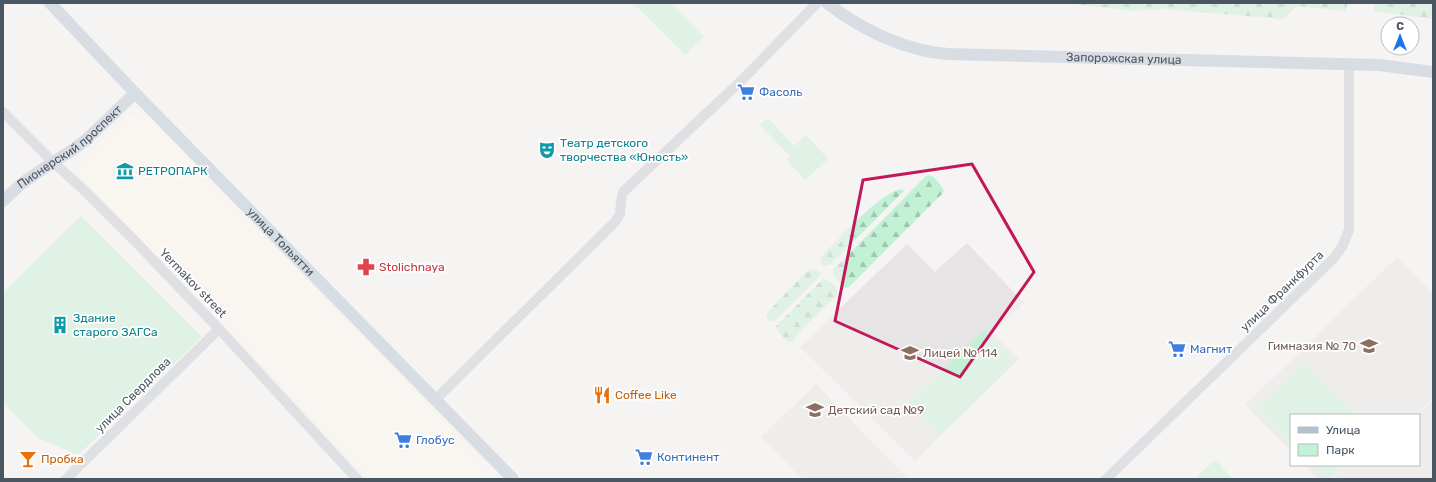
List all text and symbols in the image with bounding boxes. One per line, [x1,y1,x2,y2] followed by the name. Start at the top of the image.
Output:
[1380,16,1420,56] north arrow
[1396,20,1404,33] text: С
[1066,50,1182,67] street label: Запорожская улица
[736,82,756,102] supermarket icon: Фасоль
[759,85,802,99] place label: Фасоль
[14,102,125,192] street label: Пионерский проспект
[560,136,688,164] place label: Театр детского творчества «Юность»
[537,140,557,160] theatre icon: Театр детского творчества «Юность»
[115,161,135,181] museum icon: РЕТРОПАРК
[138,164,208,178] place label: РЕТРОПАРК
[244,205,317,279] street label: улица Тольятти
[157,246,230,321] street label: Yermakov street
[1238,248,1326,334] street label: улица Франкфурта
[356,257,376,277] pharmacy icon: Stolichnaya
[379,260,445,274] place label: Stolichnaya
[73,311,158,339] place label: Здание старого ЗАГСа
[50,315,70,335] building icon: Здание старого ЗАГСа
[1359,336,1379,356] school or university icon: Гимназия № 70
[1167,339,1187,359] supermarket icon: Магнит
[1268,339,1356,353] place label: Гимназия № 70
[1190,342,1232,356] place label: Магнит
[900,343,920,363] school or university icon: Лицей № 114
[923,346,998,360] place label: Лицей № 114
[93,355,173,435] street label: улица Свердлова
[592,385,612,405] restaurant icon: Coffee Like
[615,388,677,402] place label: Coffee Like
[805,400,825,420] school or university icon: Детский сад №9
[828,403,924,417] place label: Детский сад №9
[1290,414,1420,466] legend
[1326,423,1360,437] text: Улица
[393,430,413,450] supermarket icon: Глобус
[416,433,455,447] place label: Глобус
[1326,443,1355,457] text: Парк
[634,447,654,467] supermarket icon: Континент
[18,449,38,469] bar icon: Пробка
[657,450,719,464] place label: Континент
[41,452,84,466] place label: Пробка

